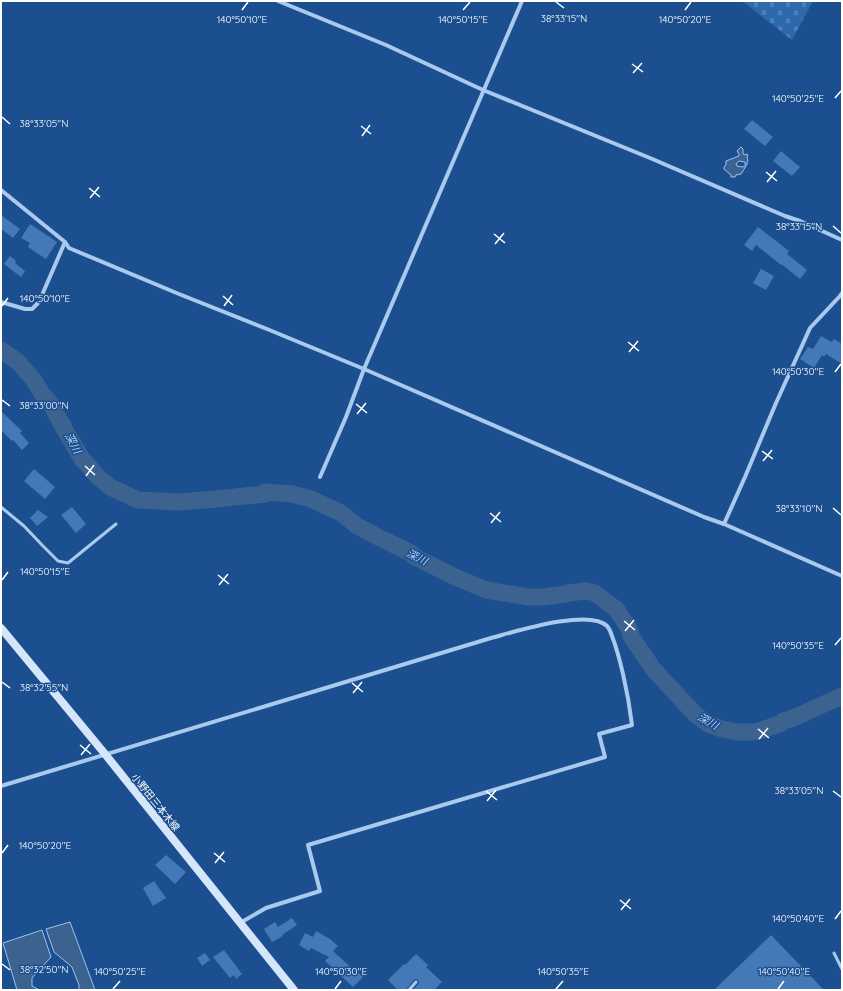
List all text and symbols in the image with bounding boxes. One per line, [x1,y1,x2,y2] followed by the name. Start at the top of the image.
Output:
[541,12,587,25] text: 38°33'15"N
[217,13,268,26] text: 140°50'10"E
[438,13,488,26] text: 140°50'15"E
[659,13,712,26] text: 140°50'20"E
[772,92,824,105] text: 140°50'25"E
[20,117,68,130] text: 38°33'05"N
[776,220,822,233] text: 38°33'15"N
[20,292,71,305] text: 140°50'10"E
[772,365,824,378] text: 140°50'30"E
[19,399,69,412] text: 38°33'00"N
[62,430,85,457] water label: 深川
[775,502,823,515] text: 38°33'10"N
[404,546,431,569] water label: 深川
[20,565,70,578] text: 140°50'15"E
[772,639,824,652] text: 140°50'35"E
[20,681,68,694] text: 38°32'55"N
[695,710,722,733] water label: 深川
[129,771,183,834] street label: 小野田三本木線
[775,784,823,797] text: 38°33'05"N
[19,839,72,852] text: 140°50'20"E
[772,912,824,925] text: 140°50'40"E
[19,963,69,976] text: 38°32'50"N
[94,965,146,978] text: 140°50'25"E
[315,965,367,978] text: 140°50'30"E
[537,965,589,978] text: 140°50'35"E
[758,965,810,978] text: 140°50'40"E

